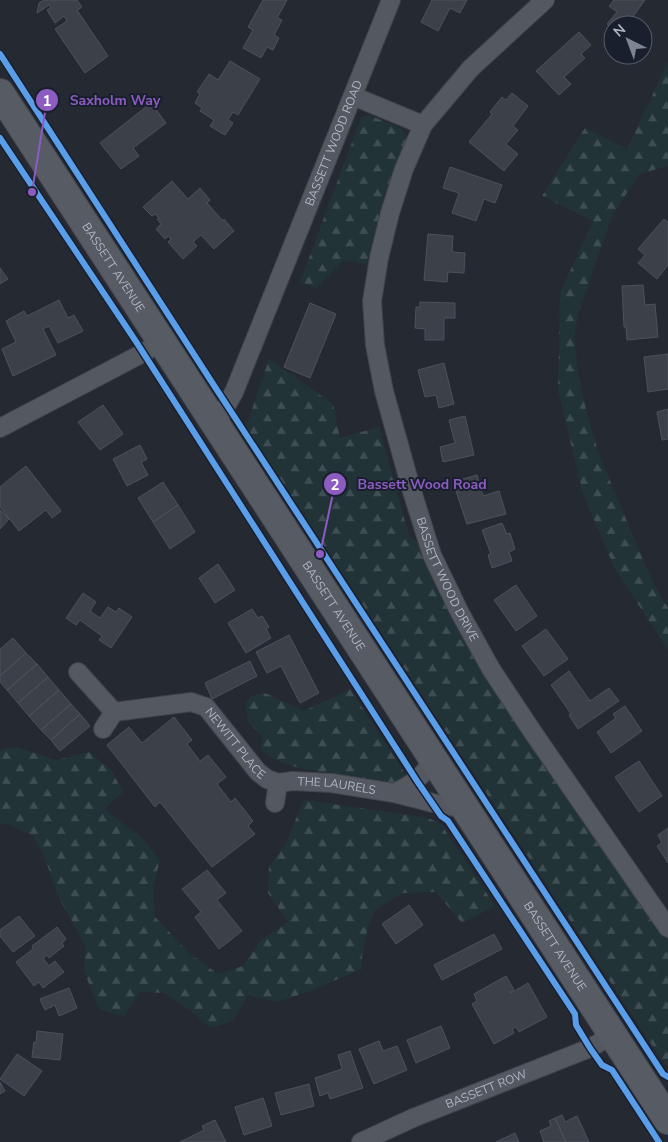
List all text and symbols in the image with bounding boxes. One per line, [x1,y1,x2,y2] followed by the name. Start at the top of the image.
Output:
[603,15,653,65] north arrow
[609,20,630,41] text: N
[301,78,366,208] street label: BASSETT WOOD ROAD
[35,86,170,115] callout: Saxholm Way
[42,91,52,111] text: 1
[70,91,161,110] text: Saxholm Way
[78,219,148,315] street label: BASSETT AVENUE
[323,470,497,499] callout: Bassett Wood Road
[330,475,340,495] text: 2
[357,475,487,494] text: Bassett Wood Road
[413,515,482,644] street label: BASSETT WOOD DRIVE
[299,558,369,654] street label: BASSETT AVENUE
[202,704,269,783] street label: NEWITT PLACE
[297,773,377,798] street label: THE LAURELS
[520,898,590,994] street label: BASSETT AVENUE
[443,1066,529,1112] street label: BASSETT ROW

